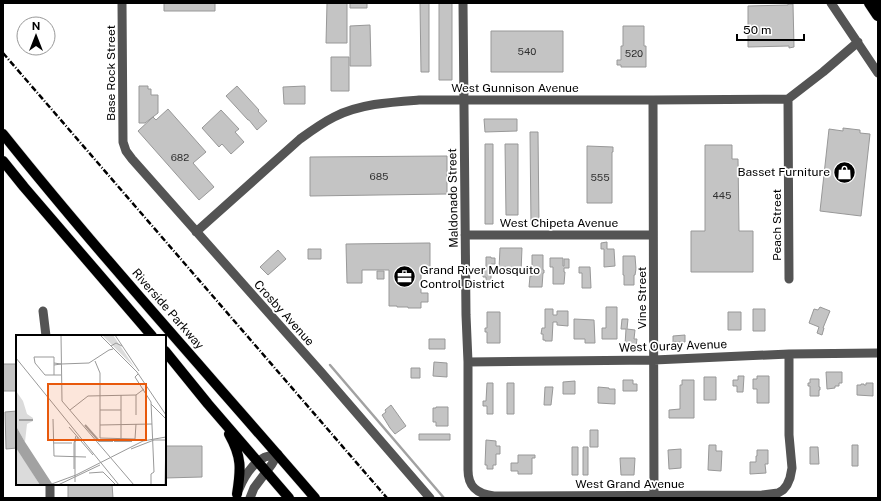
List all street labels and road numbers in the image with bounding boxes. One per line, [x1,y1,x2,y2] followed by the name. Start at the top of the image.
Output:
[104,25,118,121] street label: Base Rock Street
[451,81,579,95] street label: West Gunnison Avenue
[445,148,461,248] street label: Maldonado Street
[770,189,784,261] street label: Peach Street
[500,216,618,230] street label: West Chipeta Avenue
[129,266,207,353] street label: Riverside Parkway
[635,266,649,329] street label: Vine Street
[251,277,317,349] street label: Crosby Avenue
[619,337,728,355] street label: West Ouray Avenue
[575,477,685,491] street label: West Grand Avenue

